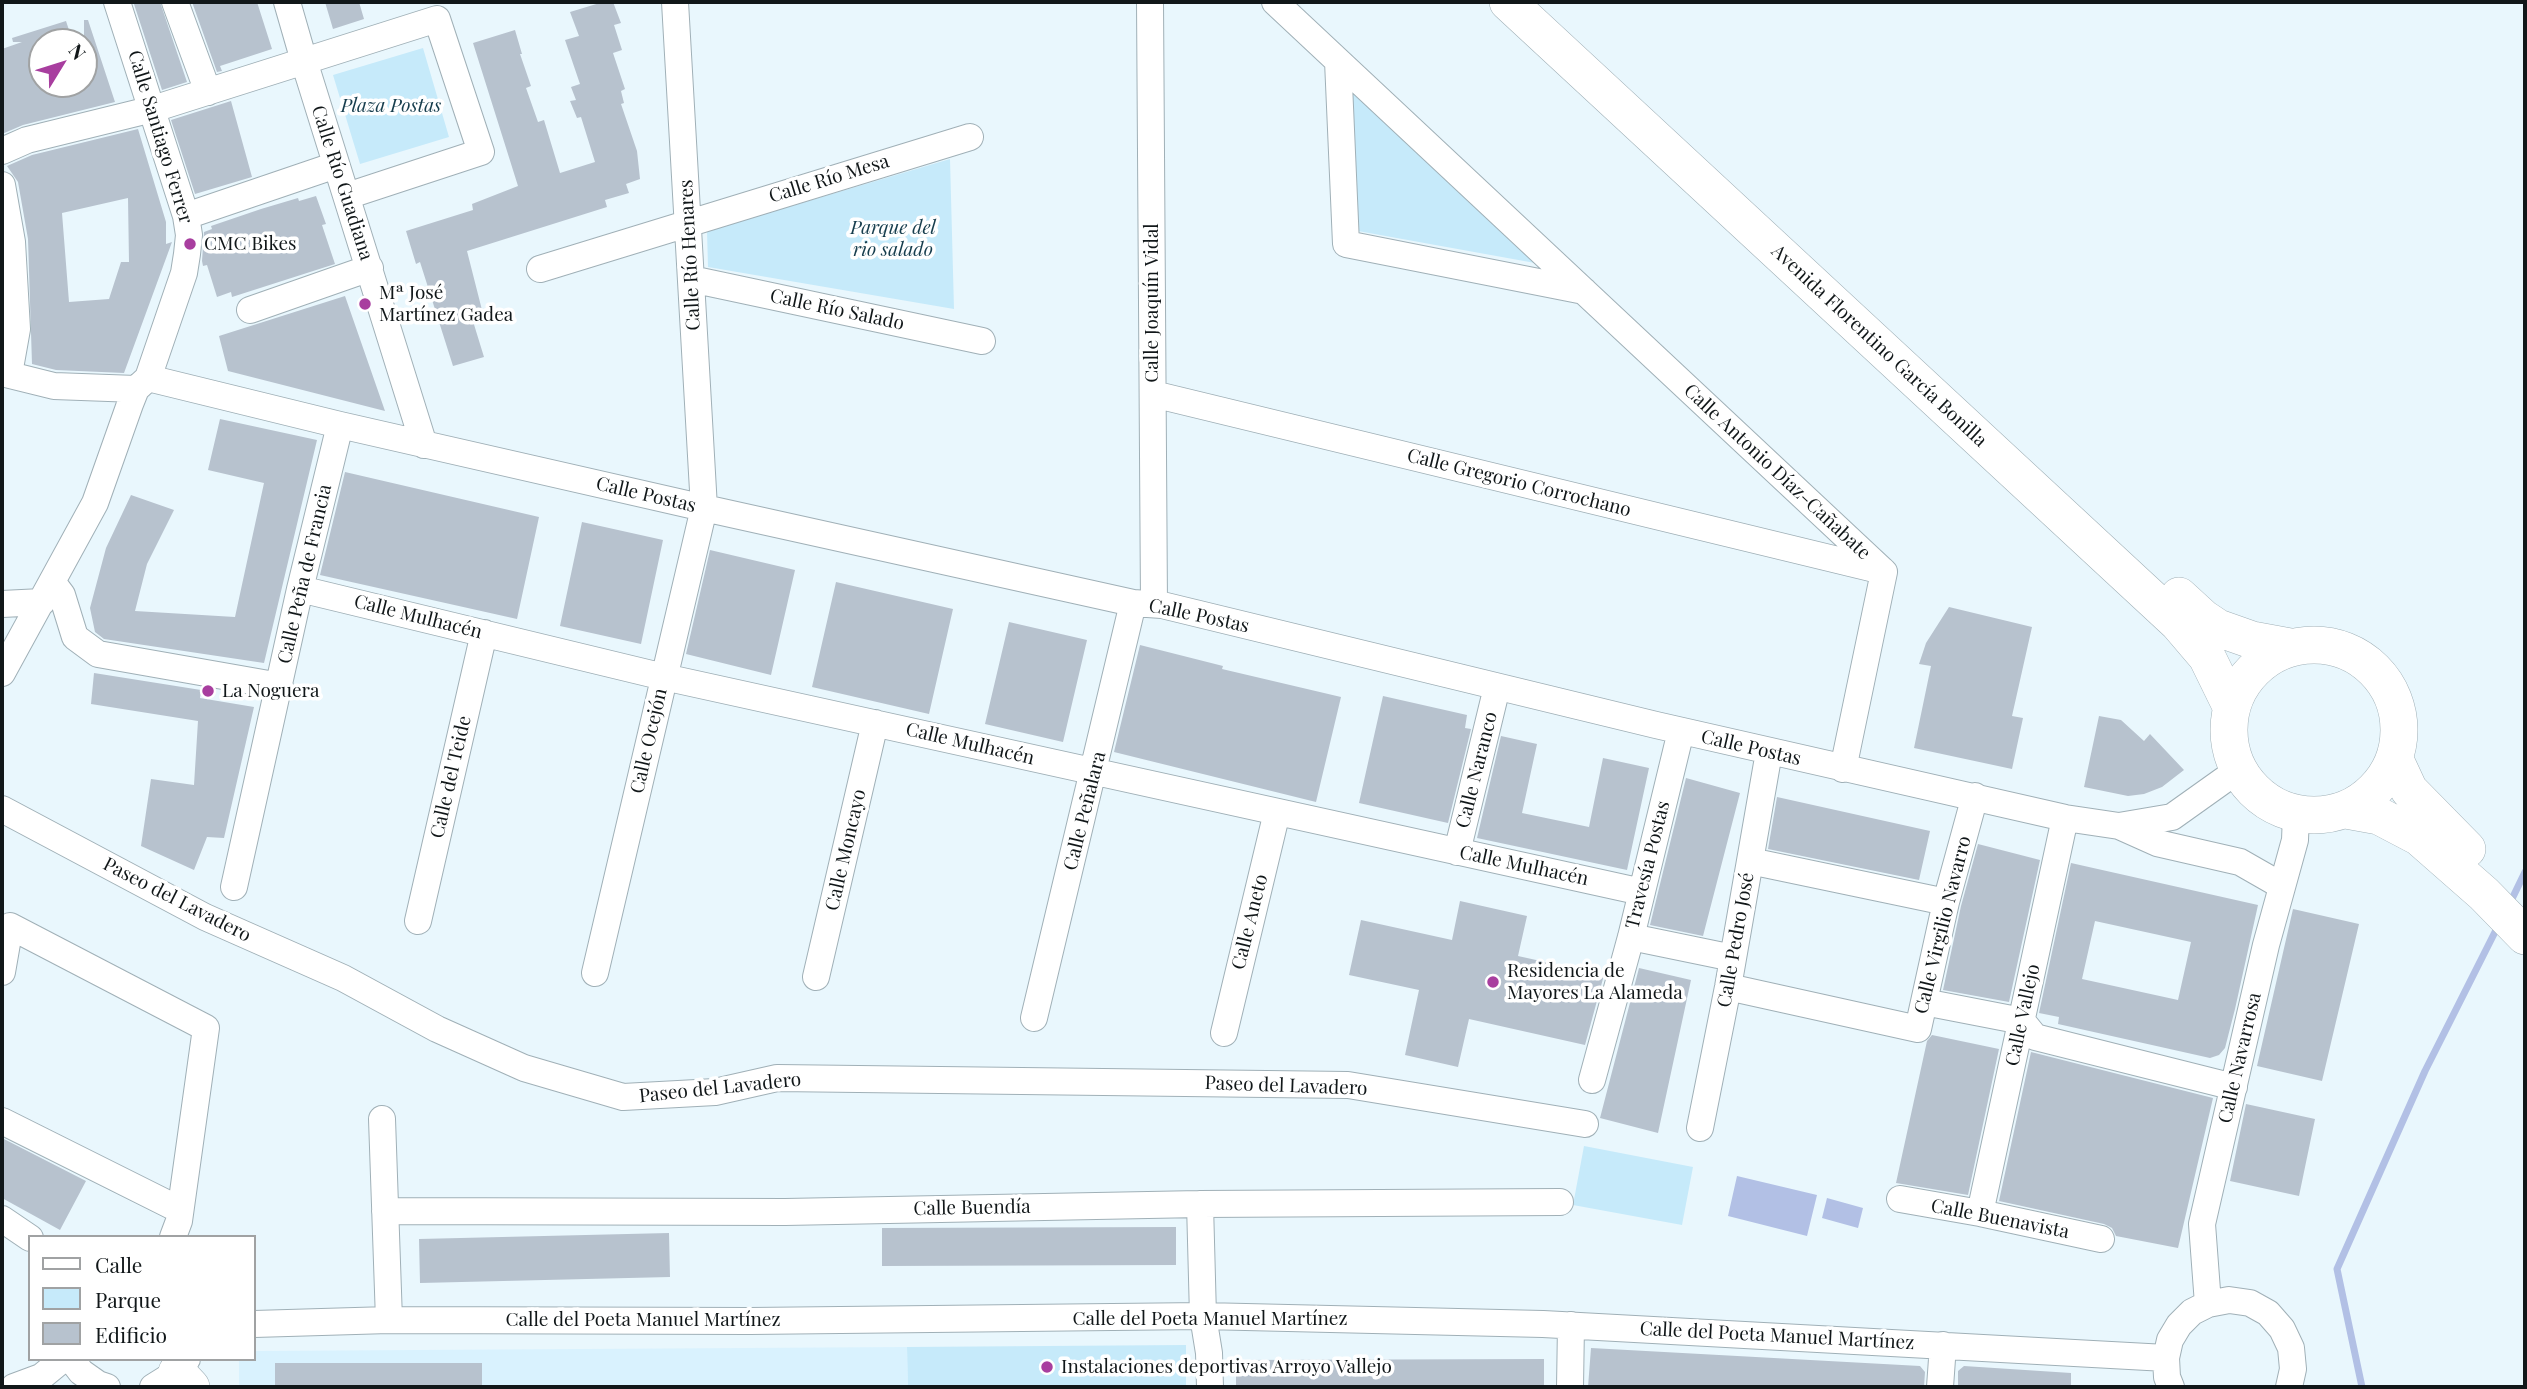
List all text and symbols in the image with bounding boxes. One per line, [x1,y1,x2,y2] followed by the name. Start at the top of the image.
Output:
[28,28,98,98] north arrow
[64,38,92,65] text: N
[123,48,197,226] street label: Calle Santiago Ferrer
[341,95,441,117] park label: Plaza Postas
[306,103,378,263] street label: Calle Río Guadiana
[766,150,892,208] street label: Calle Río Mesa
[675,179,705,331] street label: Calle Río Henares
[850,217,936,261] park label: Parque del rio salado
[1141,223,1163,383] street label: Calle Joaquín Vidal
[204,233,297,255] place label: CMC Bikes
[182,236,198,252] marker: CMC Bikes
[1767,240,1991,452] street label: Avenida Florentino García Bonilla
[379,282,513,326] place label: Mª José Martínez Gadea
[768,285,906,335] street label: Calle Río Salado
[357,296,373,312] marker: Mª José Martínez Gadea
[1679,379,1875,565] street label: Calle Antonio Díaz-Cañabate
[1405,444,1633,522] street label: Calle Gregorio Corrochano
[594,472,698,518] street label: Calle Postas
[273,482,337,666] street label: Calle Peña de Francia
[352,590,484,644] street label: Calle Mulhacén
[1147,594,1251,638] street label: Calle Postas
[222,680,319,702] place label: La Noguera
[200,683,216,699] marker: La Noguera
[626,686,672,796] street label: Calle Ocejón
[1452,710,1502,830] street label: Calle Naranco
[426,713,476,841] street label: Calle del Teide
[904,718,1036,770] street label: Calle Mulhacén
[1699,725,1803,771] street label: Calle Postas
[1059,749,1111,873] street label: Calle Peñalara
[821,787,871,913] street label: Calle Moncayo
[1621,799,1675,931] street label: Travesía Postas
[1910,834,1976,1016] street label: Calle Virgilio Navarro
[1457,841,1591,891] street label: Calle Mulhacén
[99,853,255,947] street label: Paseo del Lavadero
[1713,871,1759,1009] street label: Calle Pedro José
[1227,872,1273,972] street label: Calle Aneto
[1507,960,1683,1004] place label: Residencia de Mayores La Alameda
[2001,962,2045,1068] street label: Calle Vallejo
[1485,974,1501,990] marker: Residencia de Mayores La Alameda
[2214,990,2266,1126] street label: Calle Navarrosa
[638,1068,802,1108] street label: Paseo del Lavadero
[1204,1072,1368,1100] street label: Paseo del Lavadero
[1929,1194,2071,1244] street label: Calle Buenavista
[913,1196,1031,1220] street label: Calle Buendía
[28,1235,256,1361] legend
[95,1250,142,1278] text: Calle
[95,1285,161,1313] text: Parque
[1073,1308,1347,1330] street label: Calle del Poeta Manuel Martínez
[506,1309,780,1331] street label: Calle del Poeta Manuel Martínez
[1639,1317,1915,1355] street label: Calle del Poeta Manuel Martínez
[95,1320,167,1348] text: Edificio
[1061,1356,1392,1378] place label: Instalaciones deportivas Arroyo Vallejo
[1039,1359,1055,1375] marker: Instalaciones deportivas Arroyo Vallejo

